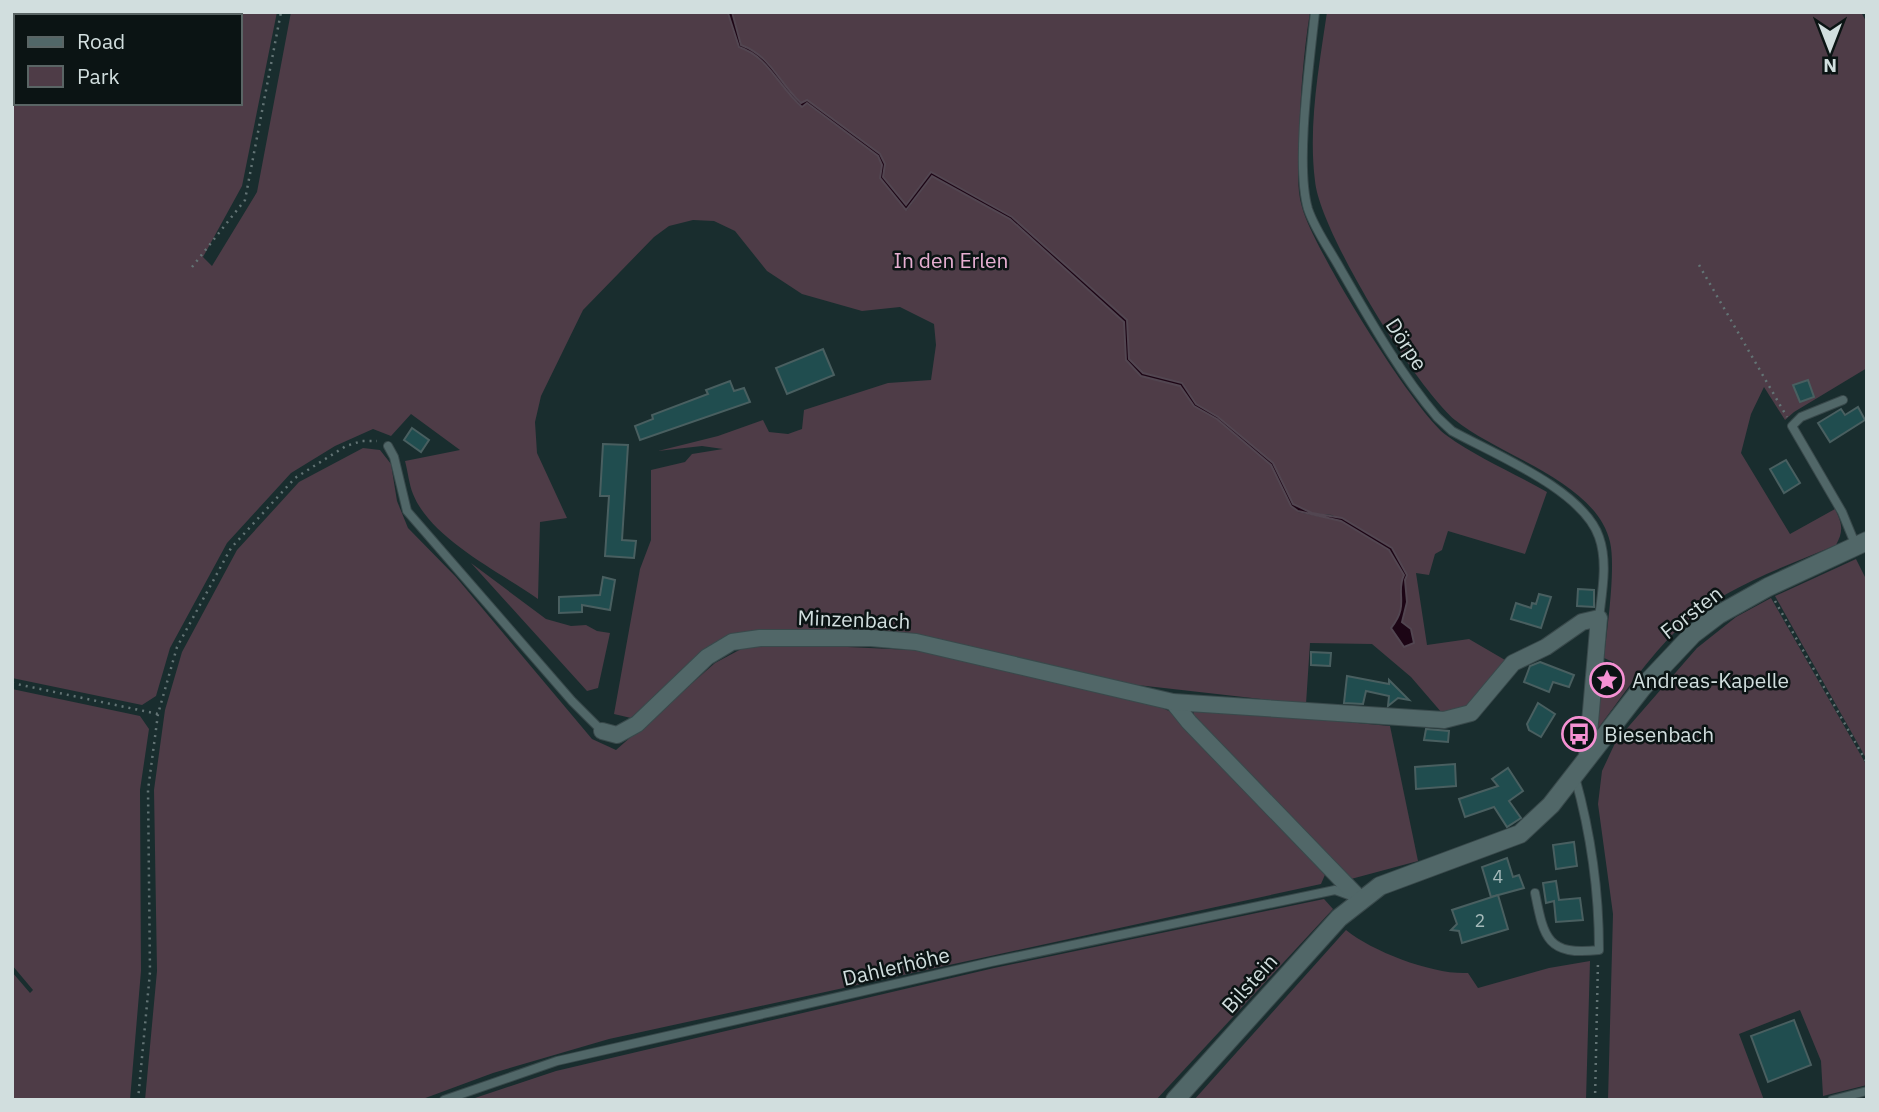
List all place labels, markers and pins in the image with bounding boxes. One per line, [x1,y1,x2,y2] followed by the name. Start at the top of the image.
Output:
[1588,661,1626,699] place icon: Andreas-Kapelle
[1632,666,1789,694] place label: Andreas-Kapelle
[1560,715,1598,753] bus stop icon: Biesenbach
[1604,720,1714,748] place label: Biesenbach

